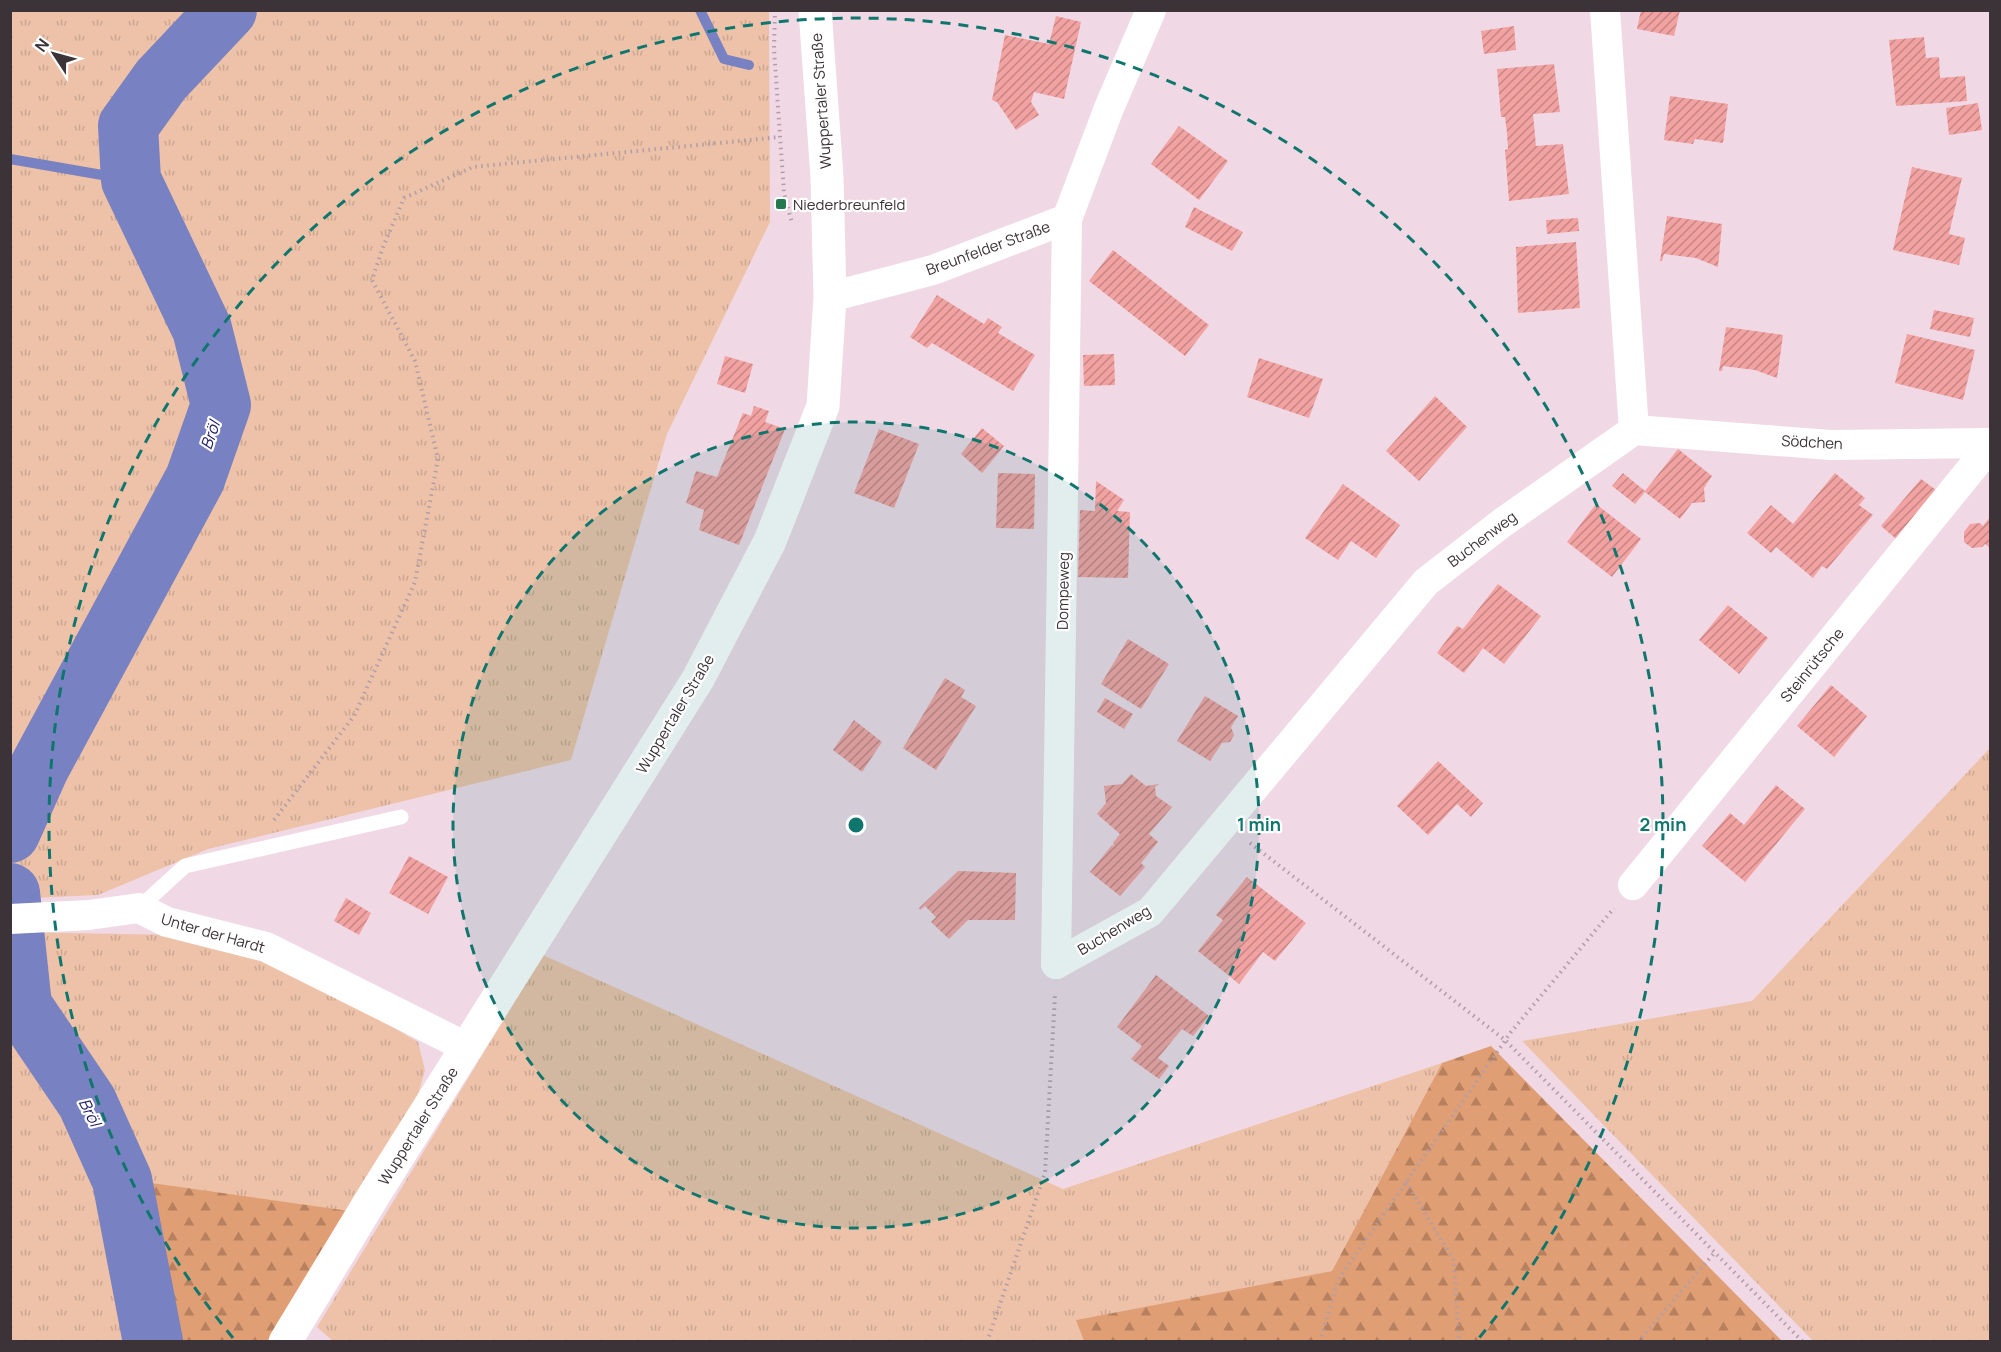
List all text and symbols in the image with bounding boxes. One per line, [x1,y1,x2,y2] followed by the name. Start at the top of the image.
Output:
[24,24,84,84] north arrow
[806,32,836,170] street label: Wuppertaler Straße
[30,34,54,56] text: N
[793,194,906,215] place label: Niederbreunfeld
[774,197,788,211] marker: Niederbreunfeld
[923,216,1053,280] street label: Breunfelder Straße
[195,416,226,452] water label: Bröl
[1781,430,1843,454] street label: Södchen
[1443,506,1521,572] street label: Buchenweg
[1052,552,1074,630] street label: Dompeweg
[1775,623,1849,707] street label: Steinrütsche
[631,650,719,778] street label: Wuppertaler Straße
[1237,812,1281,836] text: 1 min
[1640,812,1686,836] text: 2 min
[846,815,866,835] centre of rings
[1074,900,1154,960] street label: Buchenweg
[159,908,267,958] street label: Unter der Hardt
[373,1063,463,1189] street label: Wuppertaler Straße
[74,1094,107,1132] water label: Bröl

